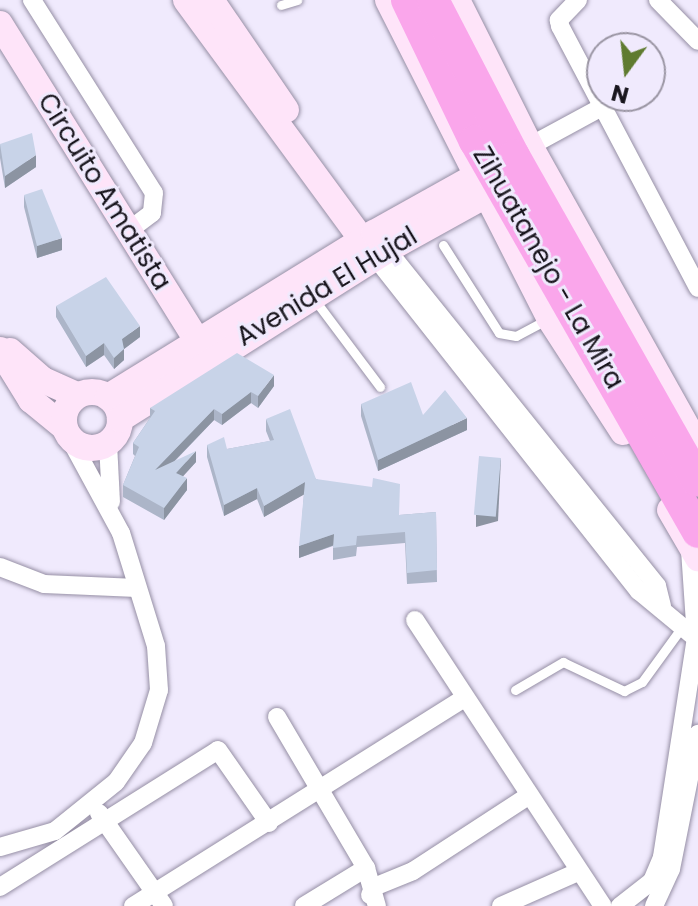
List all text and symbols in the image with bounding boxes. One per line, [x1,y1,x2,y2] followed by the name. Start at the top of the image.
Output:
[586,32,666,112] north arrow
[608,77,632,111] text: N
[31,88,177,296] street label: Circuito Amatista
[466,141,630,395] street label: Zihuatanejo - La Mira
[231,221,423,353] street label: Avenida El Hujal

